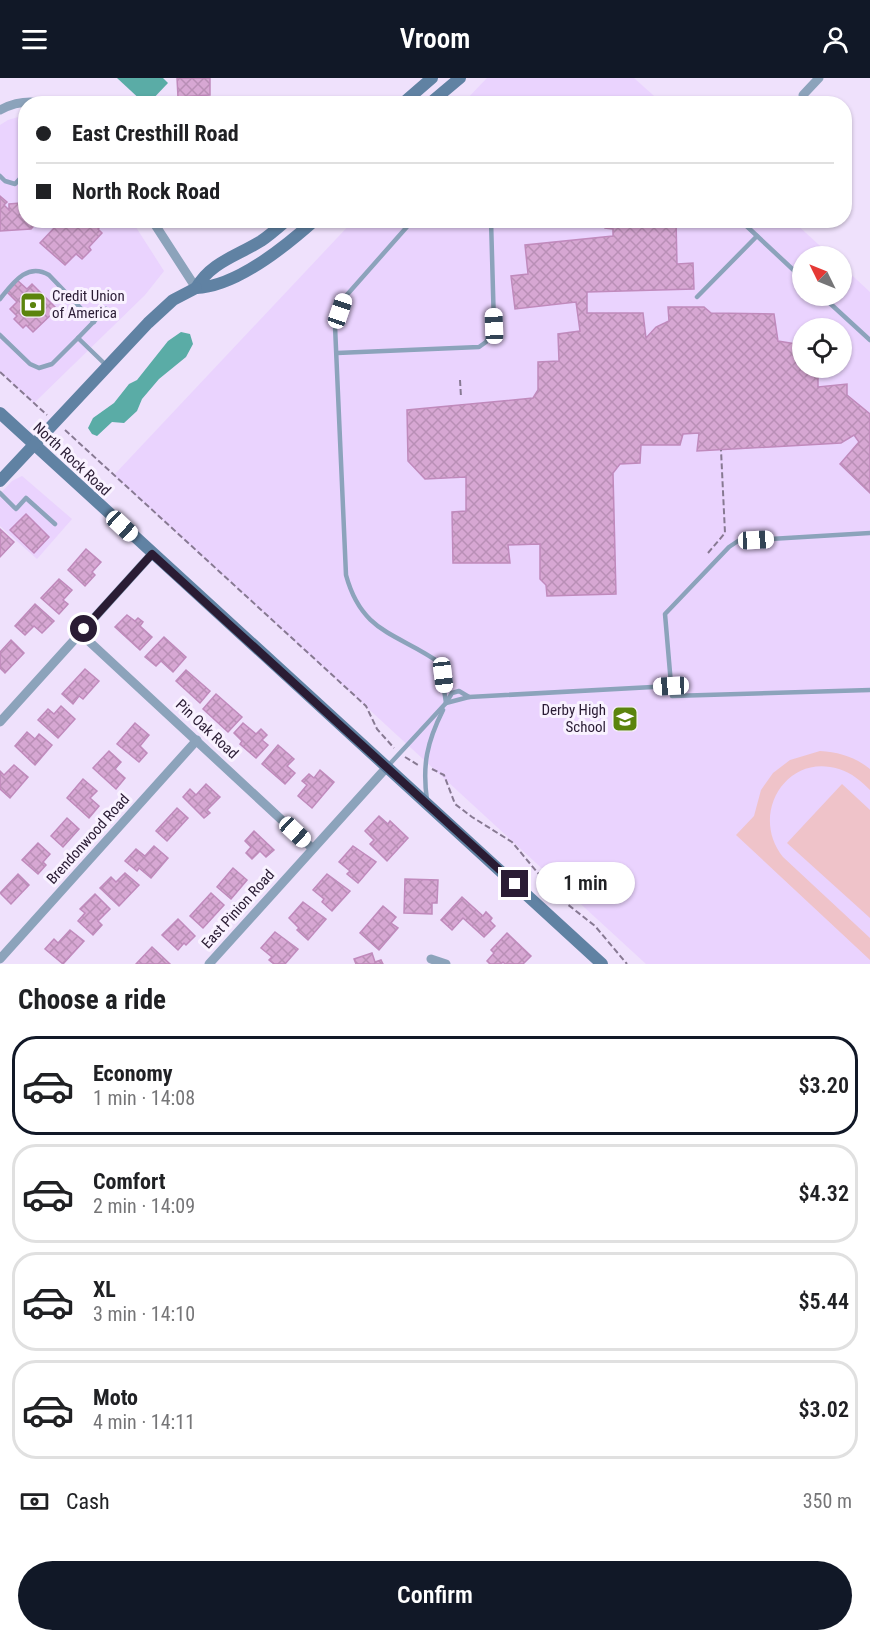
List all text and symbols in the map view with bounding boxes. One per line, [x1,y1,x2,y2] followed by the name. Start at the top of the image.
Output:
[18,23,51,56] icon: menu
[400,23,470,55] text: Vroom
[819,23,852,56] icon: person
[72,121,239,146] text: East Cresthill Road
[72,179,220,204] text: North Rock Road
[792,246,852,306] north arrow
[792,246,852,378] map controls
[52,287,125,322] place label: Credit Union of America
[18,290,48,320] bank icon: Credit Union of America
[326,291,354,331] car
[484,308,504,344] car
[792,318,852,378] button: locate
[29,418,115,500] street label: North Rock Road
[103,507,141,545] car
[738,530,774,550] car
[70,615,97,642] route start
[432,656,454,694] car
[653,676,689,696] car
[172,695,242,763] street label: Pin Oak Road
[541,701,606,736] place label: Derby High School
[610,704,640,734] school or university icon: Derby High School
[43,790,133,888] street label: Brendonwood Road
[276,813,314,851] car
[536,863,635,905] callout: 1 min
[198,866,278,952] street label: East Pinion Road
[501,870,528,897] route end
[563,871,608,895] text: 1 min
[18,984,166,1016] text: Choose a ride
[21,1059,75,1113] icon: car
[93,1061,173,1086] text: Economy
[798,1073,849,1098] text: $3.20
[93,1086,195,1110] text: 1 min · 14:08
[21,1167,75,1221] icon: car
[93,1169,166,1194] text: Comfort
[798,1181,849,1206] text: $4.32
[93,1194,195,1218] text: 2 min · 14:09
[21,1275,75,1329] icon: car
[93,1277,116,1302] text: XL
[798,1289,849,1314] text: $5.44
[93,1302,195,1326] text: 3 min · 14:10
[21,1383,75,1437] icon: car
[93,1385,138,1410] text: Moto
[798,1397,849,1422] text: $3.02
[93,1410,195,1434] text: 4 min · 14:11
[18,1485,51,1518] icon: cash
[66,1489,110,1514] text: Cash
[803,1489,852,1513] text: 350 m
[18,1561,852,1630] button: Confirm

